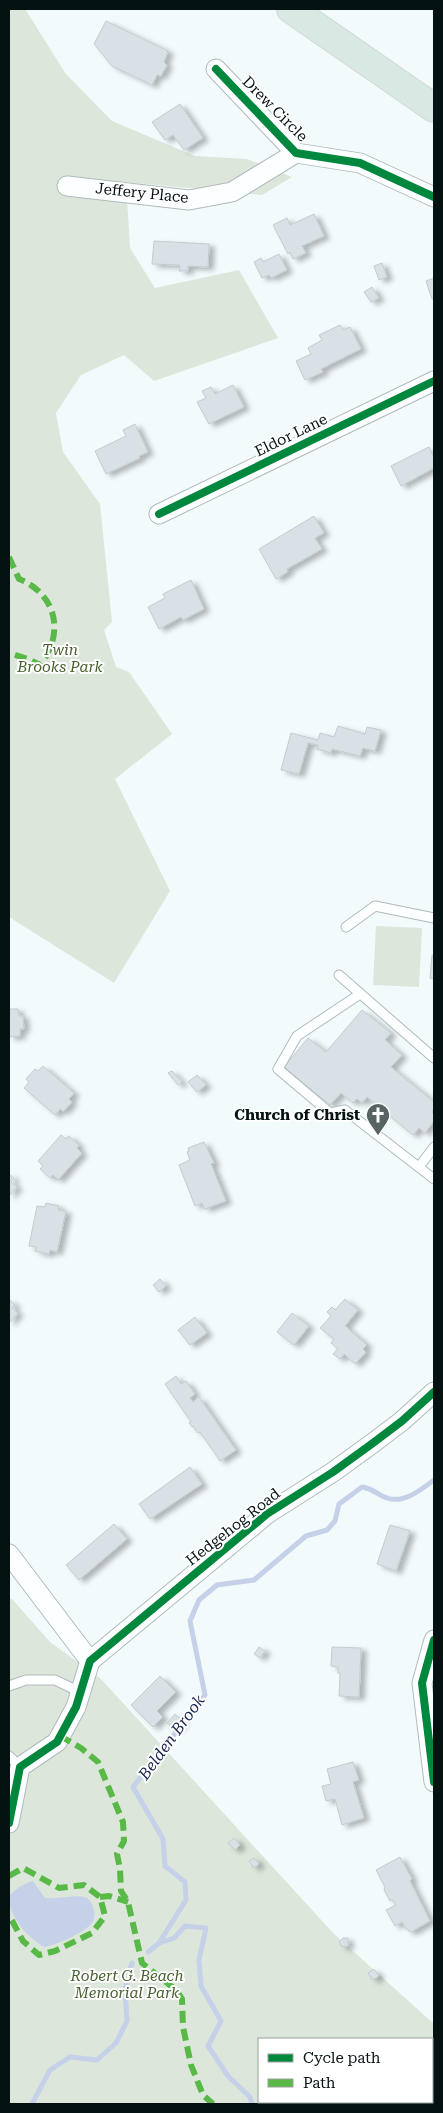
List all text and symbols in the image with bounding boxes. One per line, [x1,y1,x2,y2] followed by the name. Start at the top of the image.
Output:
[239,73,311,145] street label: Drew Circle
[95,179,189,207] street label: Jeffery Place
[252,410,330,460] street label: Eldor Lane
[16,641,104,676] park label: Twin Brooks Park
[365,1102,391,1136] church icon: Church of Christ
[234,1106,360,1124] place label: Church of Christ
[182,1484,284,1569] street label: Hedgehog Road
[134,1691,209,1784] water label: Belden Brook
[69,1967,184,2002] park label: Robert G. Beach Memorial Park
[258,2038,433,2103] legend
[303,2049,381,2067] text: Cycle path
[303,2074,336,2092] text: Path

